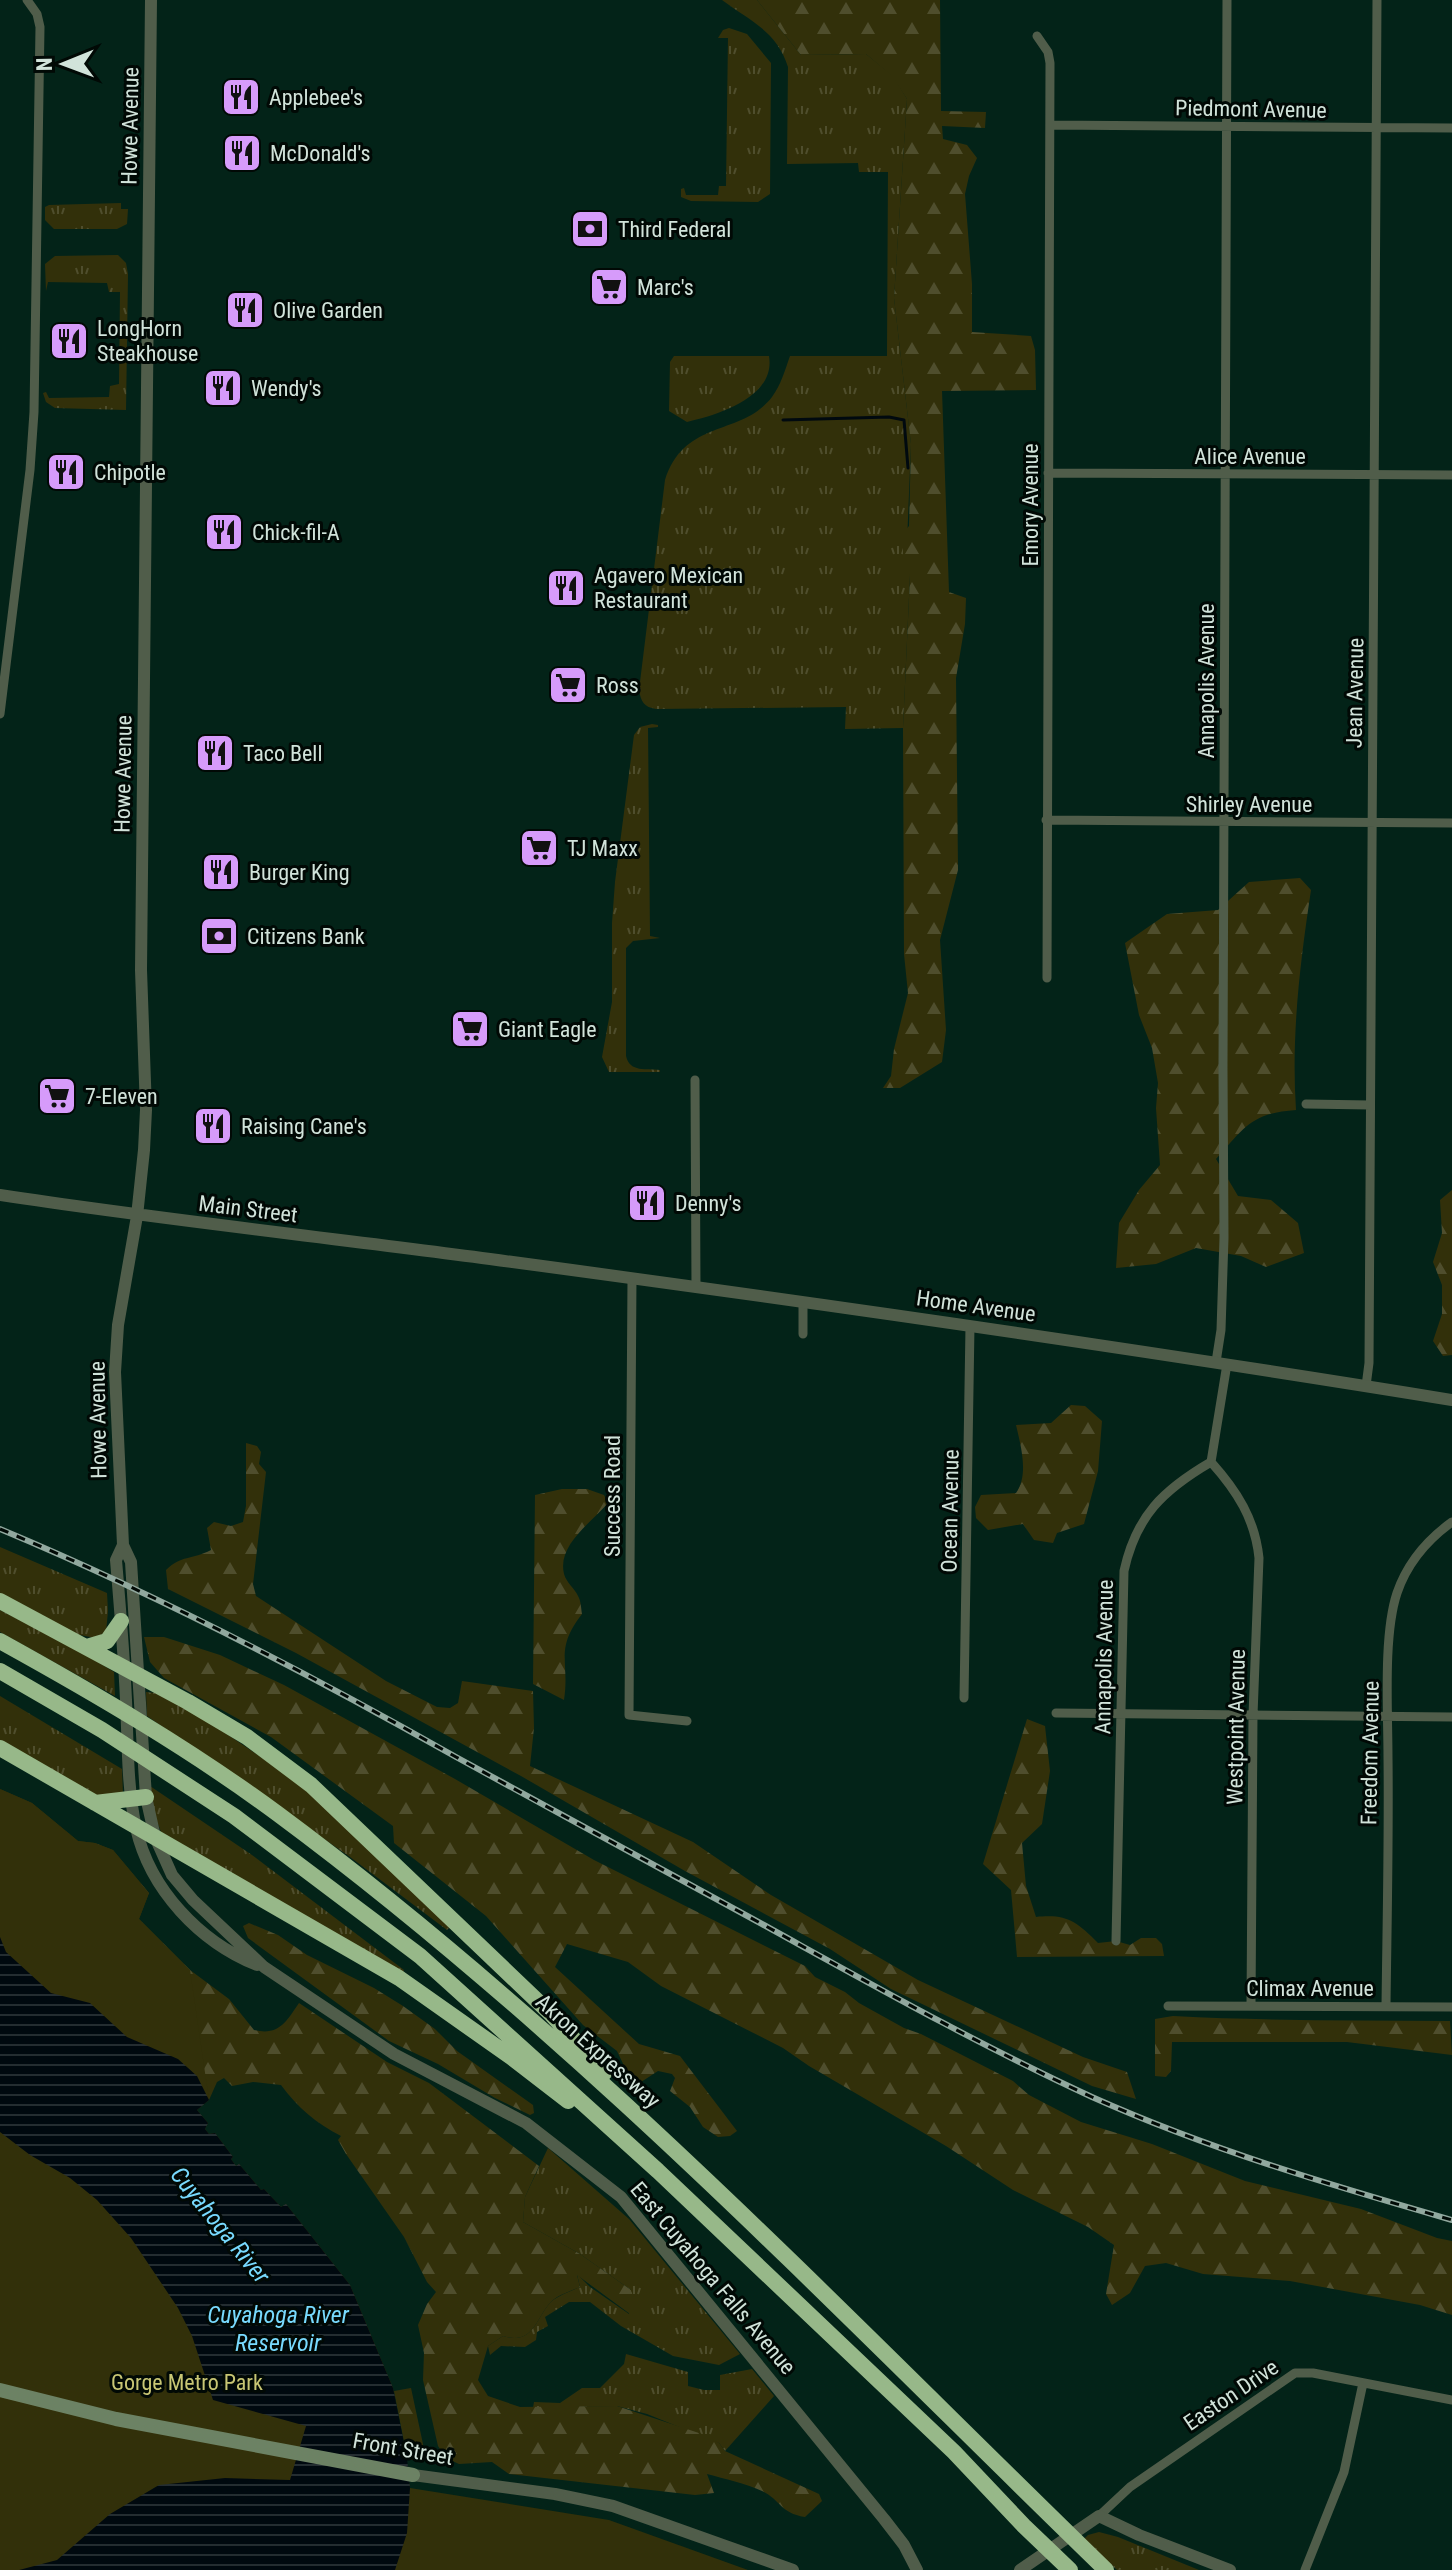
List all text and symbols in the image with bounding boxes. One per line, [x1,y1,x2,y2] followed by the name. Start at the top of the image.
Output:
[24,24,104,104] north arrow
[32,57,57,71] text: N
[116,67,144,185] street label: Howe Avenue
[220,76,262,118] restaurant icon: Applebee's
[269,85,363,110] place label: Applebee's
[1175,95,1327,123] street label: Piedmont Avenue
[221,132,263,174] restaurant icon: McDonald's
[270,141,371,166] place label: McDonald's
[569,208,611,250] bank icon: Third Federal
[618,217,731,242] place label: Third Federal
[588,266,630,308] supermarket icon: Marc's
[637,275,694,300] place label: Marc's
[224,289,266,331] restaurant icon: Olive Garden
[273,298,383,323] place label: Olive Garden
[97,316,198,366] place label: LongHorn Steakhouse
[48,320,90,362] restaurant icon: LongHorn Steakhouse
[202,367,244,409] restaurant icon: Wendy's
[251,376,322,401] place label: Wendy's
[1018,444,1043,567] street label: Emory Avenue
[1194,444,1306,469] street label: Alice Avenue
[45,451,87,493] restaurant icon: Chipotle
[94,460,166,485] place label: Chipotle
[203,511,245,553] restaurant icon: Chick-fil-A
[252,520,340,545] place label: Chick-fil-A
[594,563,743,613] place label: Agavero Mexican Restaurant
[545,567,587,609] restaurant icon: Agavero Mexican Restaurant
[1194,604,1219,758] street label: Annapolis Avenue
[1342,638,1368,748] street label: Jean Avenue
[547,664,589,706] supermarket icon: Ross
[596,673,639,698] place label: Ross
[109,715,137,833] street label: Howe Avenue
[194,732,236,774] restaurant icon: Taco Bell
[243,741,322,766] place label: Taco Bell
[1186,792,1312,817] street label: Shirley Avenue
[518,827,560,869] supermarket icon: TJ Maxx
[567,836,638,861] place label: TJ Maxx
[200,851,242,893] restaurant icon: Burger King
[249,860,350,885] place label: Burger King
[198,915,240,957] bank icon: Citizens Bank
[247,924,365,949] place label: Citizens Bank
[449,1008,491,1050] supermarket icon: Giant Eagle
[498,1017,596,1042] place label: Giant Eagle
[36,1075,78,1117] supermarket icon: 7-Eleven
[85,1084,158,1109] place label: 7-Eleven
[192,1105,234,1147] restaurant icon: Raising Cane's
[241,1114,367,1139] place label: Raising Cane's
[626,1182,668,1224] restaurant icon: Denny's
[197,1191,299,1227] street label: Main Street
[675,1191,742,1216] place label: Denny's
[915,1285,1037,1327] street label: Home Avenue
[84,1361,112,1479] street label: Howe Avenue
[600,1435,625,1557] street label: Success Road
[936,1449,964,1573] street label: Ocean Avenue
[1090,1579,1118,1735] street label: Annapolis Avenue
[1222,1649,1250,1805] street label: Westpoint Avenue
[1356,1681,1384,1825] street label: Freedom Avenue
[1246,1976,1374,2001] street label: Climax Avenue
[531,1989,665,2113] street label: Akron Expressway
[165,2161,276,2290] water label: Cuyahoga River
[625,2177,801,2379] street label: East Cuyahoga Falls Avenue
[207,2301,350,2357] water label: Cuyahoga River Reservoir
[1179,2354,1283,2436] street label: Easton Drive
[111,2370,263,2395] park label: Gorge Metro Park
[351,2428,455,2470] street label: Front Street

